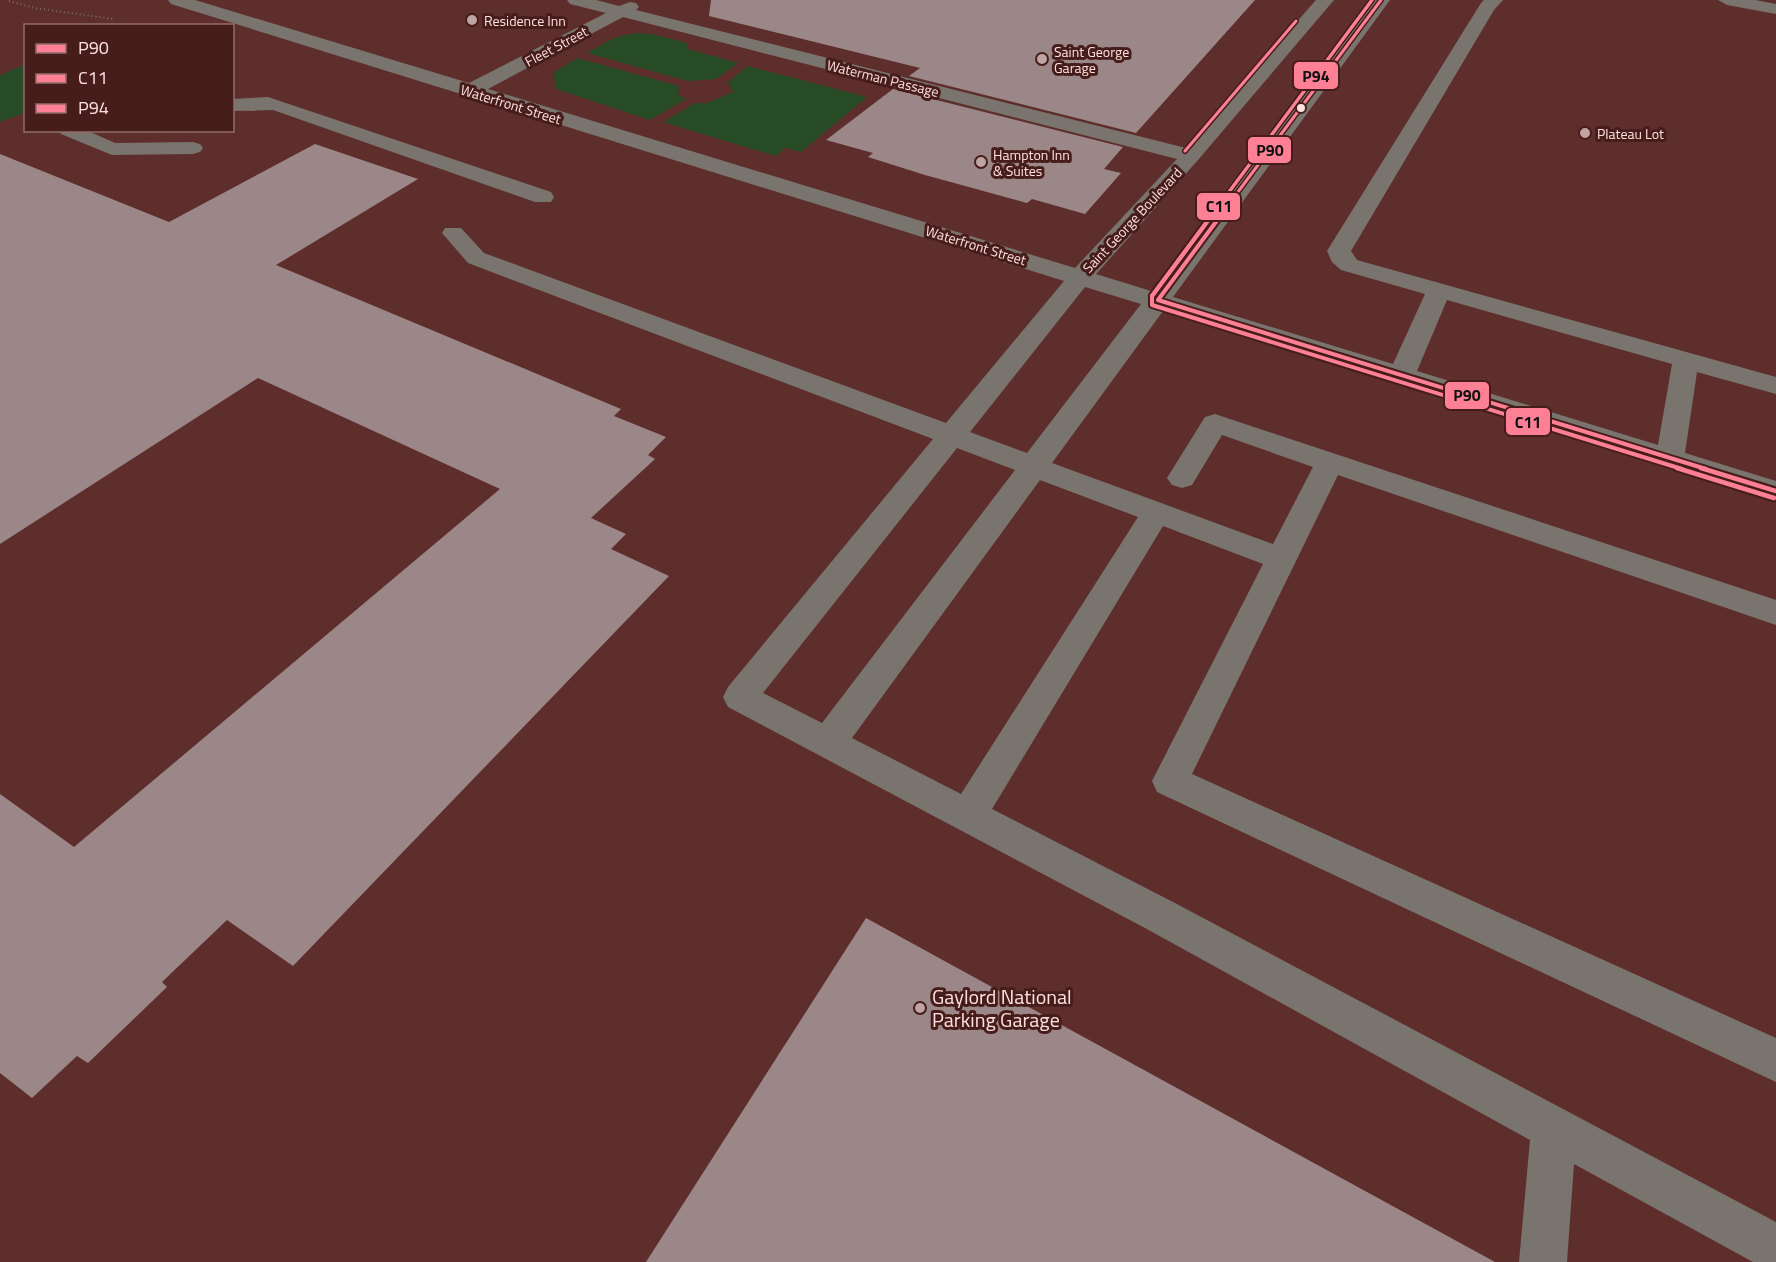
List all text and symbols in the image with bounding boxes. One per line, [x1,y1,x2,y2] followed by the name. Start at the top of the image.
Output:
[484,10,566,31] place label: Residence Inn
[465,13,479,27] marker: Residence Inn
[521,21,591,71] street label: Fleet Street
[24,24,234,132] legend
[78,34,109,61] text: P90
[1054,41,1129,78] place label: Saint George Garage
[1035,52,1049,66] marker: Saint George Garage
[825,54,941,102] street label: Waterman Passage
[1293,61,1339,90] line badge: P94
[78,64,108,91] text: C11
[1302,64,1330,88] text: P94
[458,79,564,129] street label: Waterfront Street
[78,94,109,121] text: P94
[1295,102,1307,114] unlabelled marker
[1597,123,1664,144] place label: Plateau Lot
[1578,126,1592,140] marker: Plateau Lot
[1247,136,1292,164] line badge: P90
[1256,138,1284,162] text: P90
[993,144,1070,181] place label: Hampton Inn & Suites
[974,155,988,169] marker: Hampton Inn & Suites
[1077,162,1187,278] street label: Saint George Boulevard
[1196,192,1241,221] line badge: C11
[1206,194,1232,218] text: C11
[923,220,1029,270] street label: Waterfront Street
[1444,381,1490,410] line badge: P90
[1453,383,1481,407] text: P90
[1505,407,1551,436] line badge: C11
[1515,410,1541,434] text: C11
[932,981,1072,1035] place label: Gaylord National Parking Garage
[913,1001,927,1015] marker: Gaylord National Parking Garage

